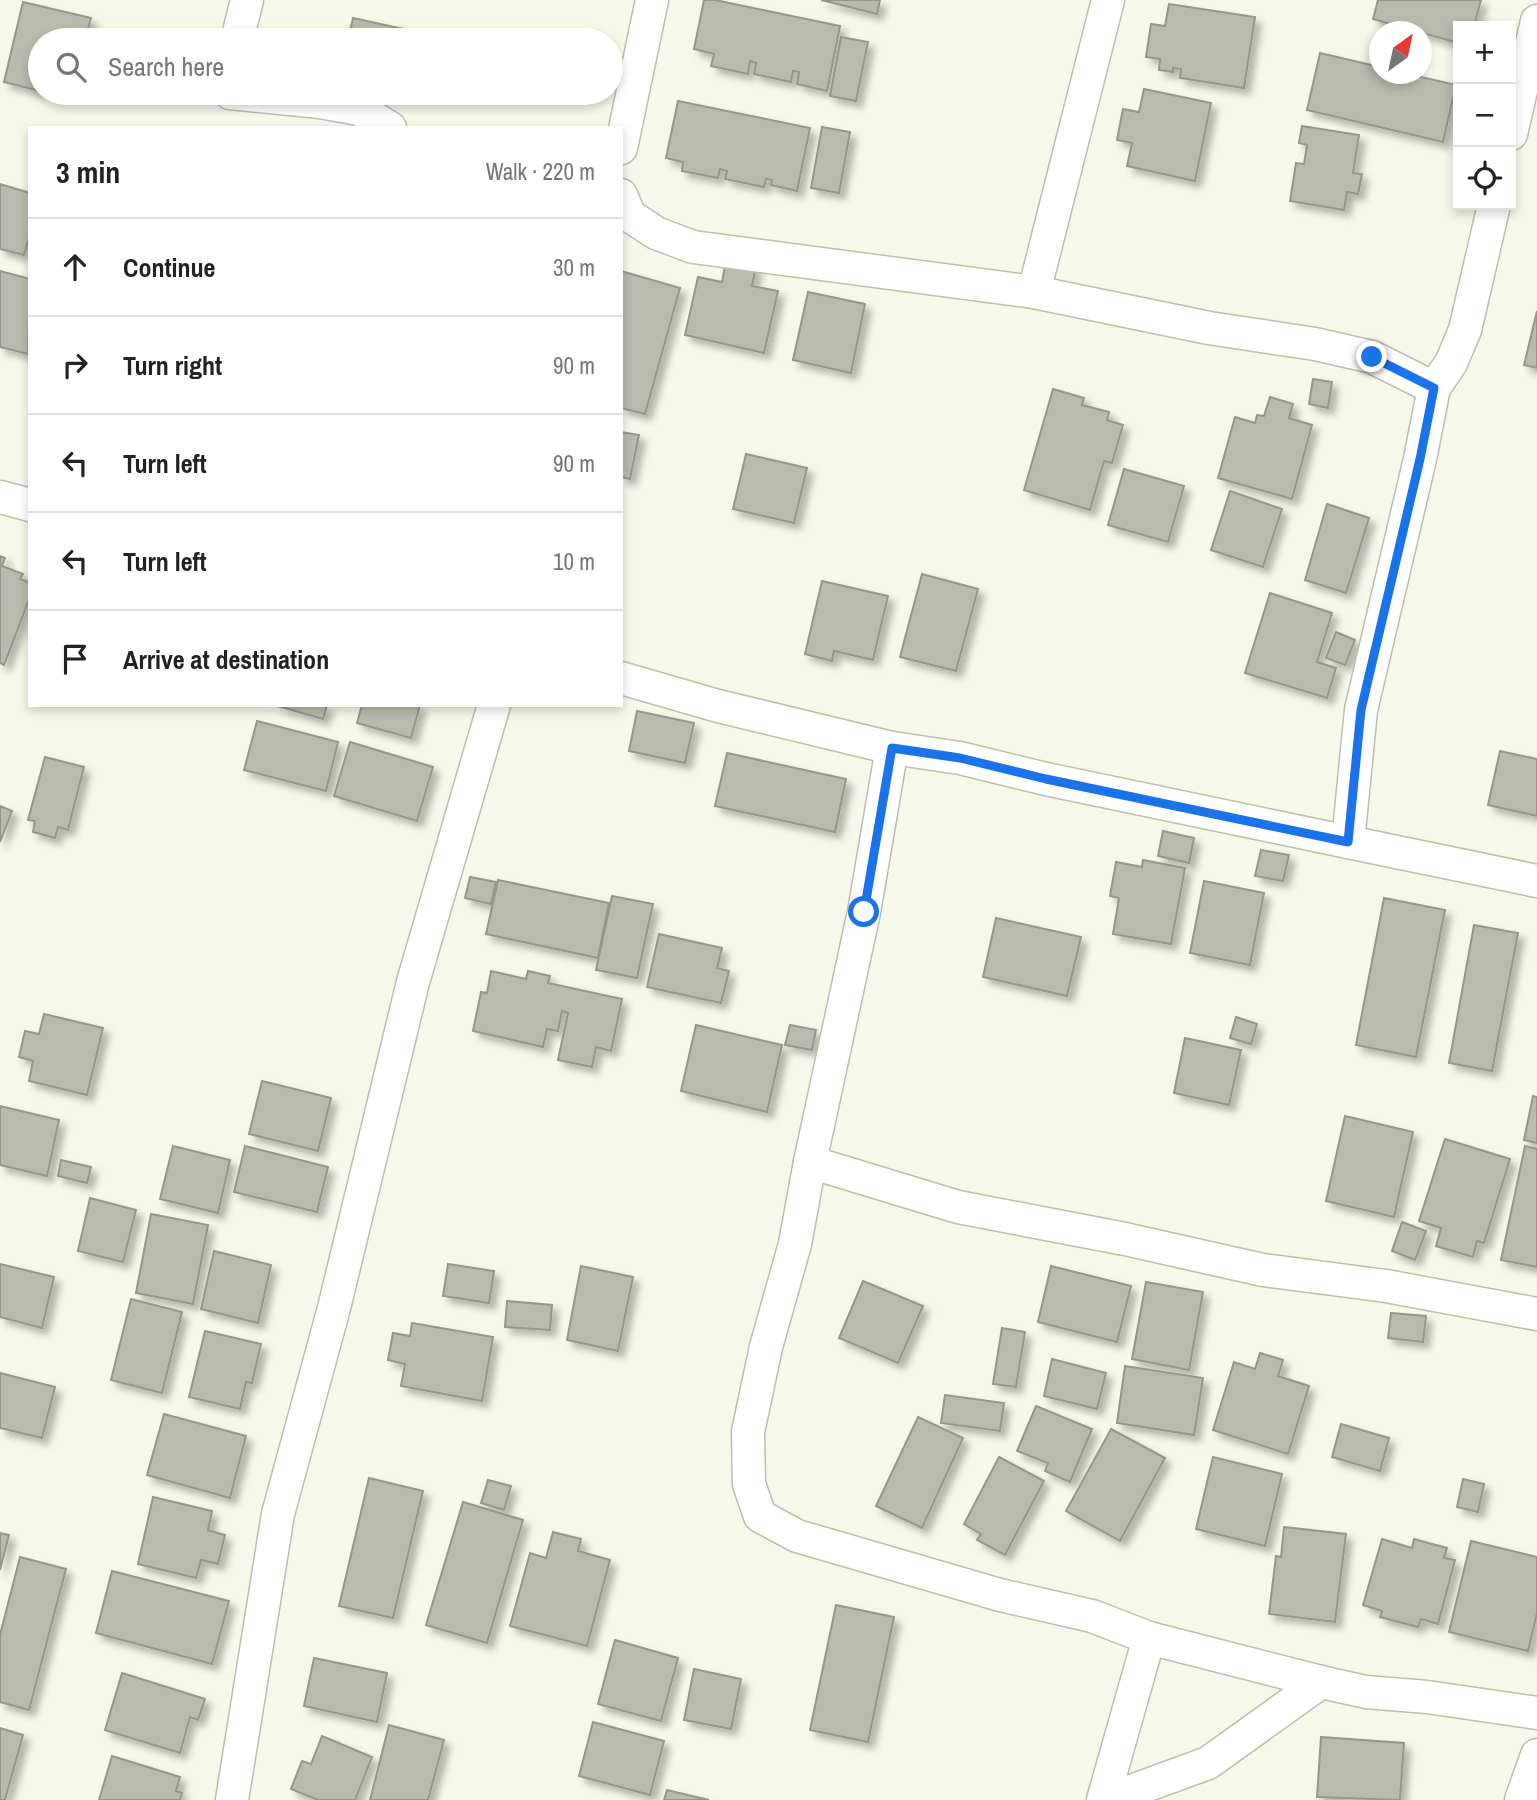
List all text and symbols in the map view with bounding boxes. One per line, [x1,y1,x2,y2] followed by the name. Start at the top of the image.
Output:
[1369,21,1432,84] north arrow
[1453,21,1516,210] map controls
[1453,21,1516,84] button: +
[28,28,623,105] search box
[52,48,90,86] icon: search
[108,49,224,84] text: Search here
[1453,84,1516,147] button: −
[1453,147,1516,210] button: locate
[56,152,120,192] text: 3 min
[486,156,595,187] text: Walk · 220 m
[56,248,94,286] icon: ahead
[123,250,215,285] text: Continue
[553,252,595,283] text: 30 m
[1356,341,1387,372] route end
[56,346,94,384] icon: right
[123,348,222,383] text: Turn right
[553,350,595,381] text: 90 m
[56,444,94,482] icon: left
[123,446,207,481] text: Turn left
[553,448,595,479] text: 90 m
[56,542,94,580] icon: left
[123,544,207,579] text: Turn left
[553,546,595,577] text: 10 m
[56,640,94,678] icon: arrive
[123,642,329,677] text: Arrive at destination
[848,896,879,927] route start

